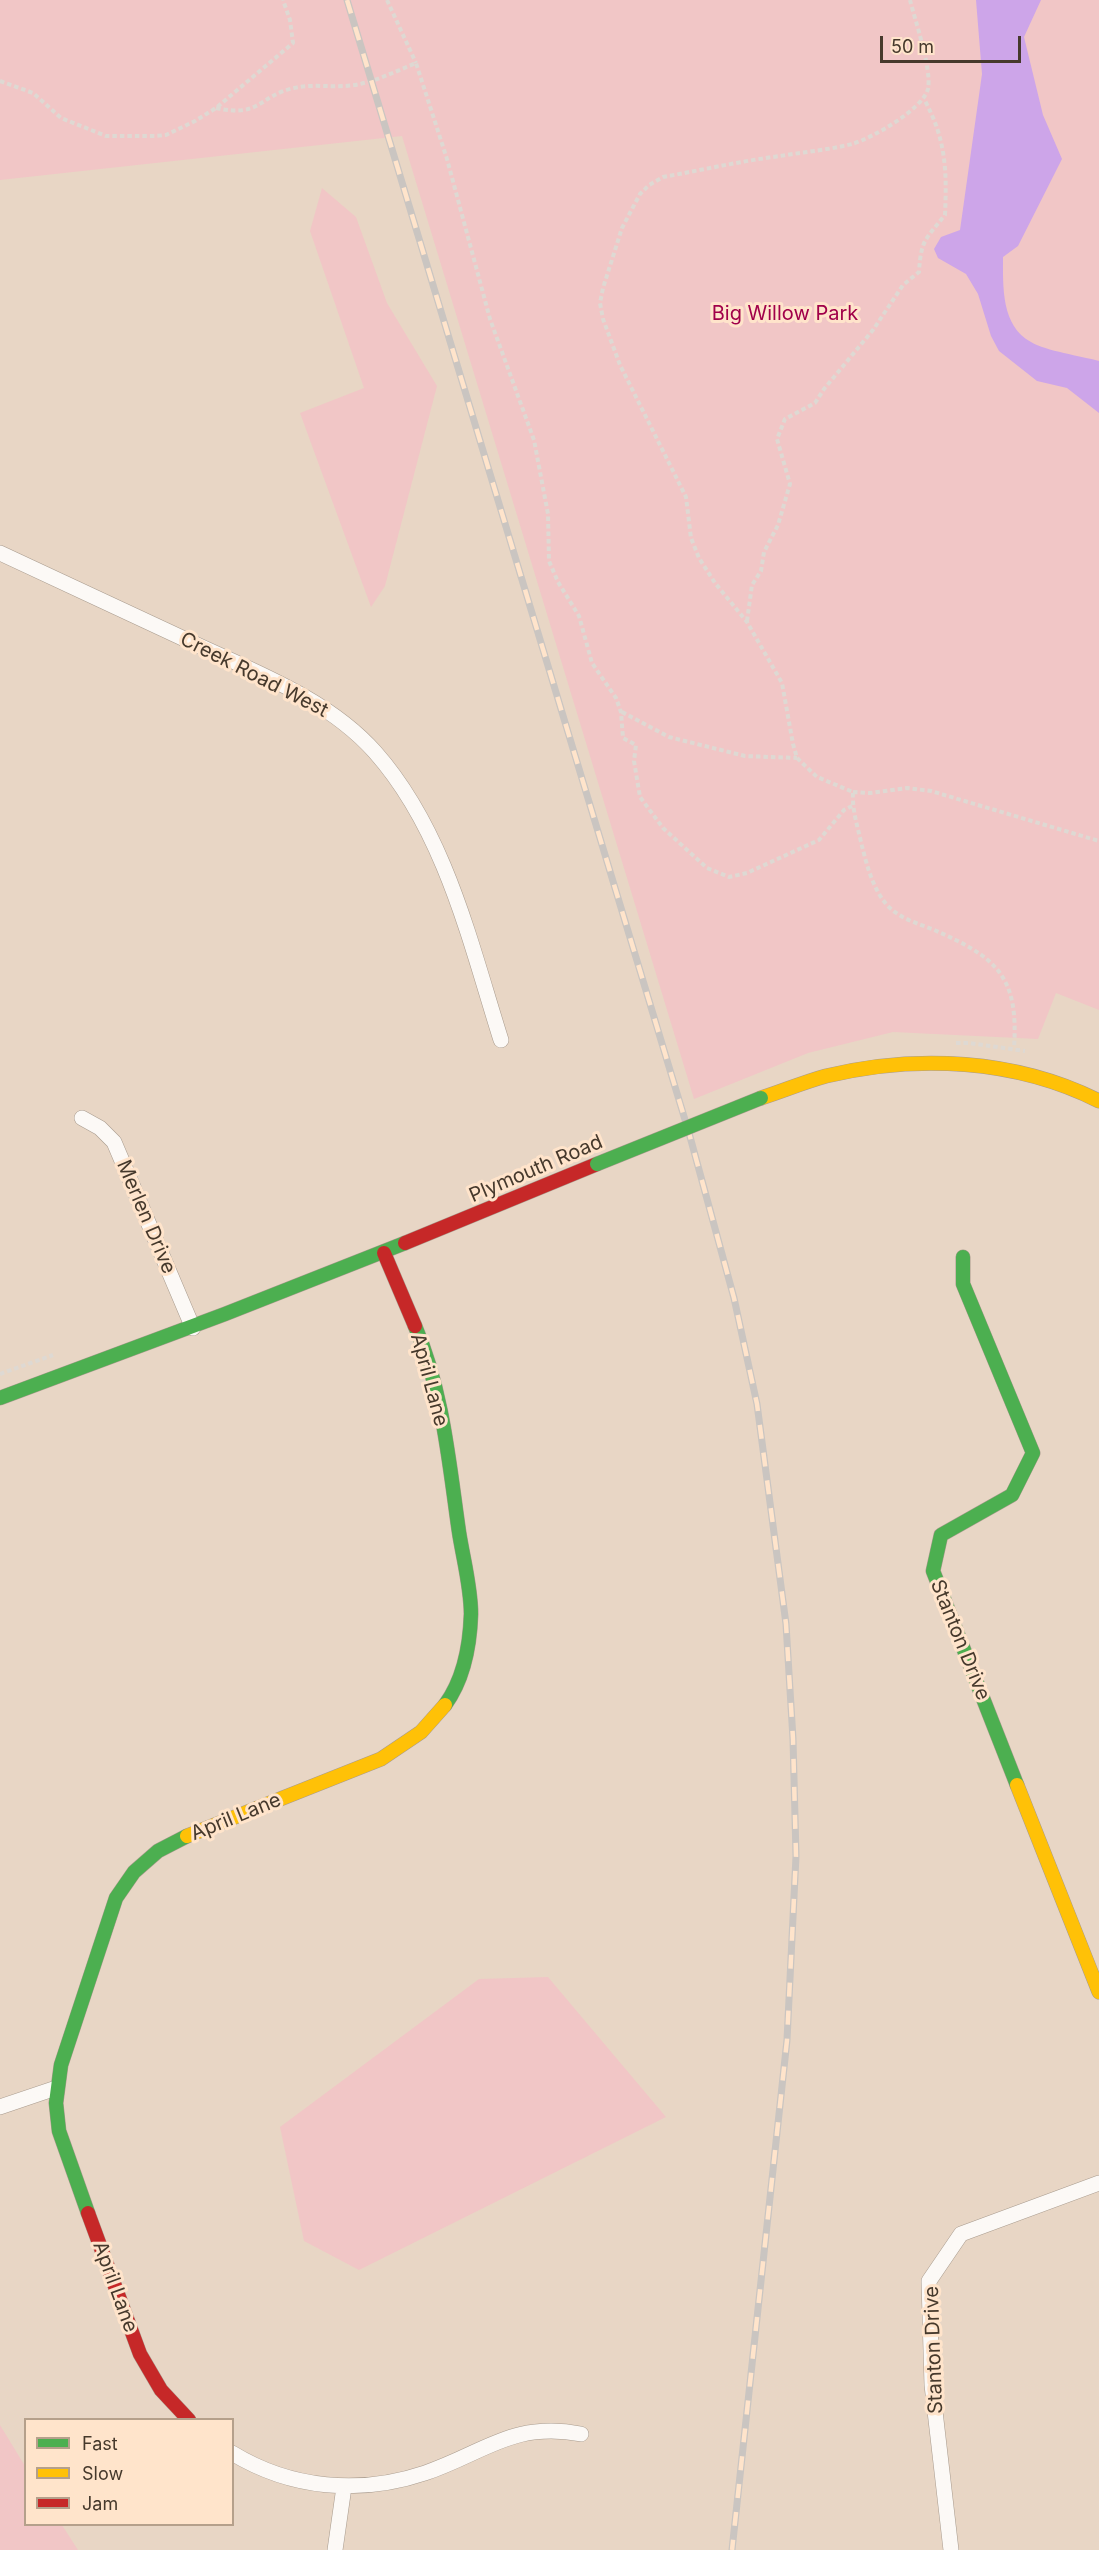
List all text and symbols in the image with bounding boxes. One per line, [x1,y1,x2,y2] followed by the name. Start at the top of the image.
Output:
[883,24,1024,62] scale bar
[891,36,934,57] text: 50 m
[712,302,858,326] park label: Big Willow Park
[176,627,332,723] street label: Creek Road West
[466,1130,606,1208] street label: Plymouth Road
[111,1157,181,1277] street label: Merlen Drive
[405,1331,453,1429] street label: April Lane
[925,1576,995,1704] street label: Stanton Drive
[187,1788,285,1846] street label: April Lane
[87,2238,143,2336] street label: April Lane
[920,2286,948,2414] street label: Stanton Drive
[24,2418,234,2526] legend
[82,2433,118,2454] text: Fast
[82,2463,123,2484] text: Slow
[82,2493,118,2514] text: Jam

